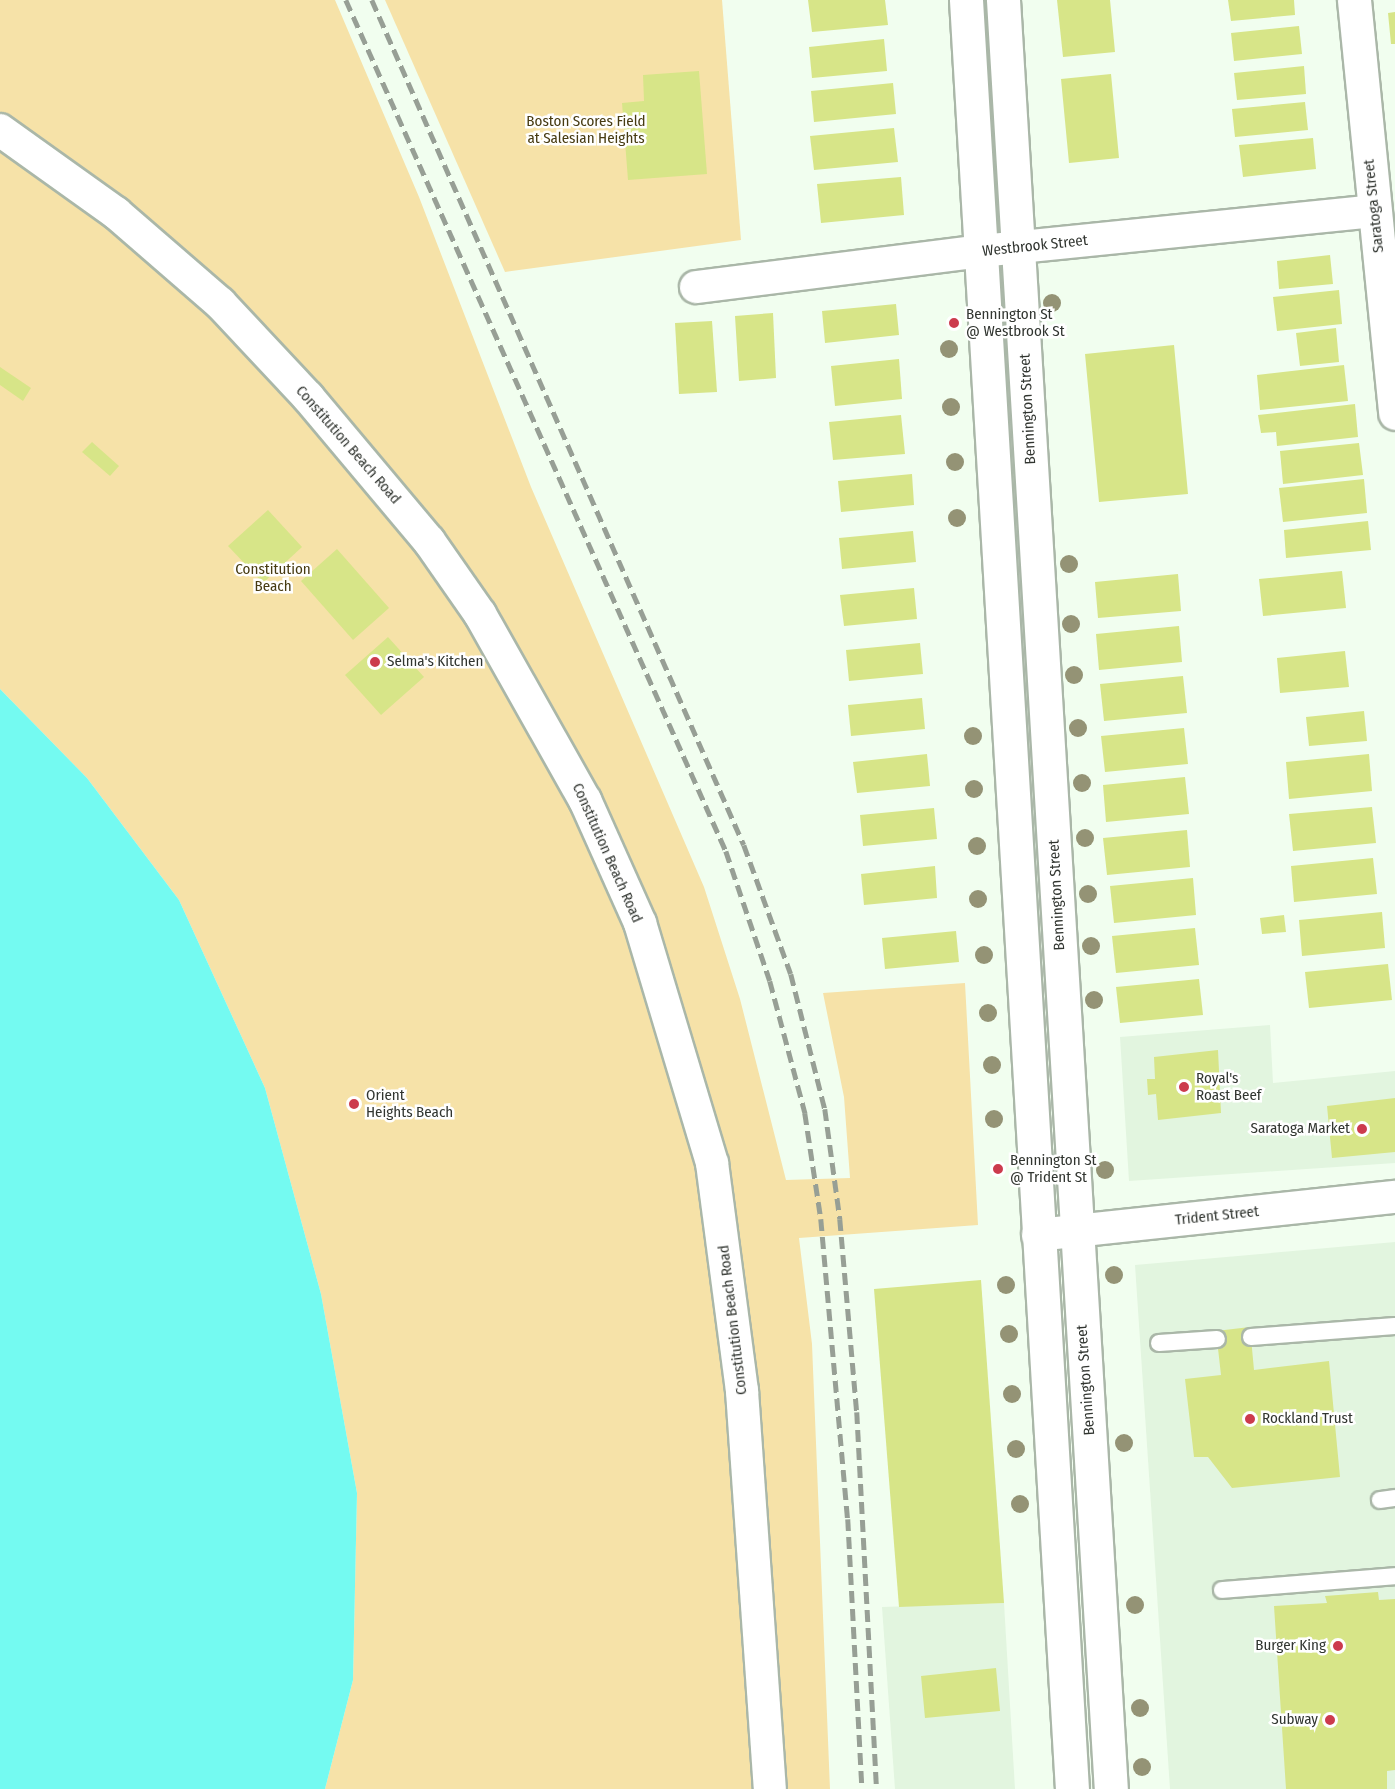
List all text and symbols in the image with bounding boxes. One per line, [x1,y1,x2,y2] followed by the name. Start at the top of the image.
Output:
[526,112,646,147] park label: Boston Scores Field at Salesian Heights
[1360,158,1388,254] street label: Saratoga Street
[981,232,1089,260] street label: Westbrook Street
[966,305,1065,340] place label: Bennington St @ Westbrook St
[947,316,961,330] marker: Bennington St @ Westbrook St
[1016,353,1040,465] street label: Bennington Street
[292,382,404,508] street label: Constitution Beach Road
[235,560,311,595] park label: Constitution Beach
[387,653,483,671] place label: Selma's Kitchen
[368,655,382,669] marker: Selma's Kitchen
[568,780,646,926] street label: Constitution Beach Road
[1045,839,1069,951] street label: Bennington Street
[1196,1069,1261,1104] place label: Royal's Roast Beef
[1177,1080,1191,1094] marker: Royal's Roast Beef
[366,1086,453,1121] place label: Orient Heights Beach
[347,1097,361,1111] marker: Orient Heights Beach
[1250,1120,1350,1138] place label: Saratoga Market
[1355,1122,1369,1136] marker: Saratoga Market
[1010,1151,1097,1186] place label: Bennington St @ Trident St
[991,1162,1005,1176] marker: Bennington St @ Trident St
[1174,1203,1260,1229] street label: Trident Street
[715,1244,751,1396] street label: Constitution Beach Road
[1073,1324,1099,1436] street label: Bennington Street
[1262,1410,1353,1428] place label: Rockland Trust
[1243,1412,1257,1426] marker: Rockland Trust
[1255,1637,1326,1655] place label: Burger King
[1331,1639,1345,1653] marker: Burger King
[1271,1711,1318,1729] place label: Subway
[1323,1713,1337,1727] marker: Subway

